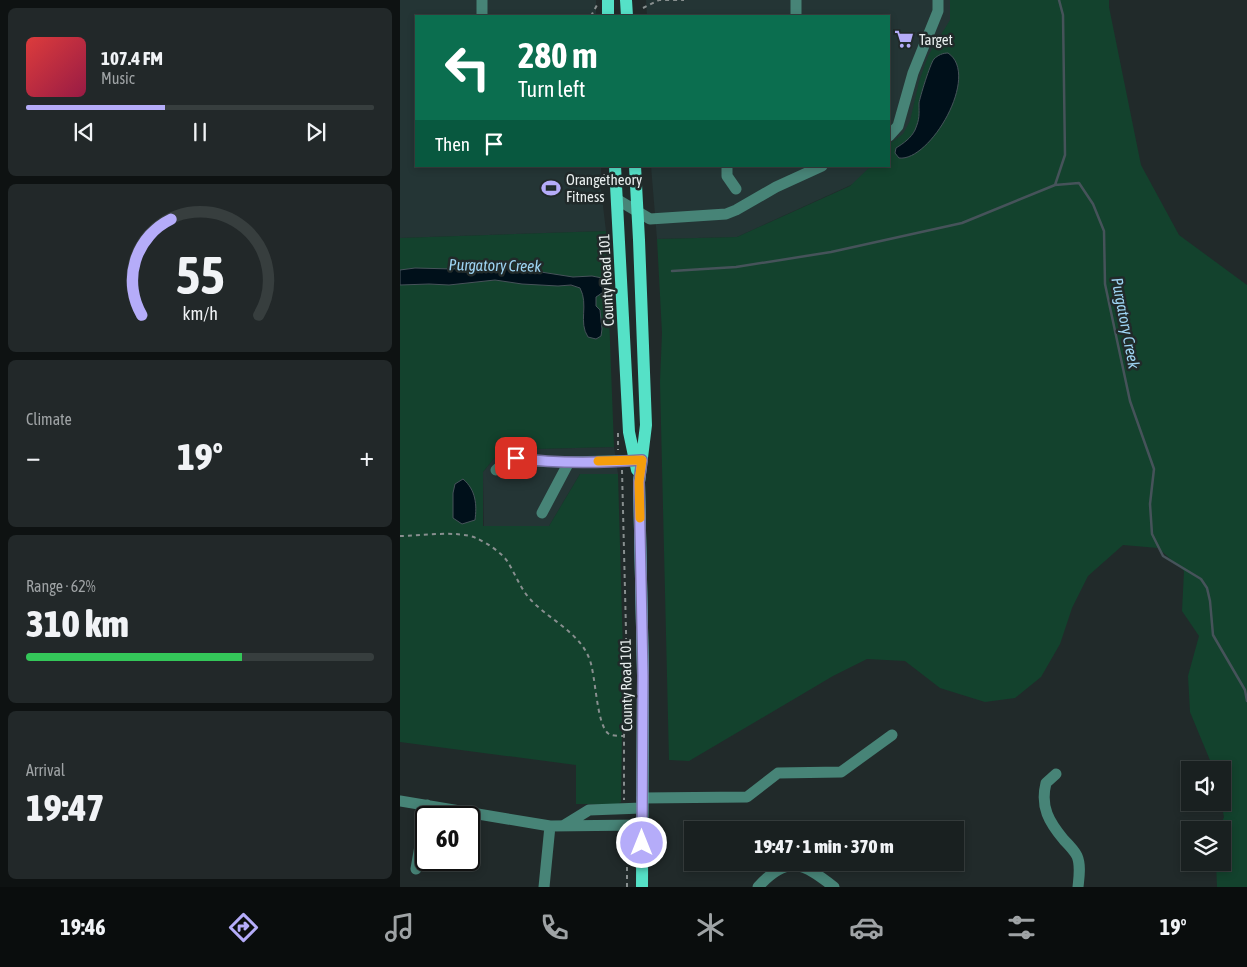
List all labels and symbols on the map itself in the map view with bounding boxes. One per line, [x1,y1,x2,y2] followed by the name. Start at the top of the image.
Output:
[893,28,915,50] supermarket icon: Target
[919,31,953,48] place label: Target
[566,171,642,205] place label: Orangetheory Fitness
[540,177,562,199] sports icon: Orangetheory Fitness
[595,233,617,327] street label: County Road 101
[449,255,542,276] water label: Purgatory Creek
[1107,276,1144,371] water label: Purgatory Creek
[495,437,537,479] pin
[617,638,635,732] street label: County Road 101
[415,806,480,871] speed limit sign: 60
[615,816,667,868] position arrow

